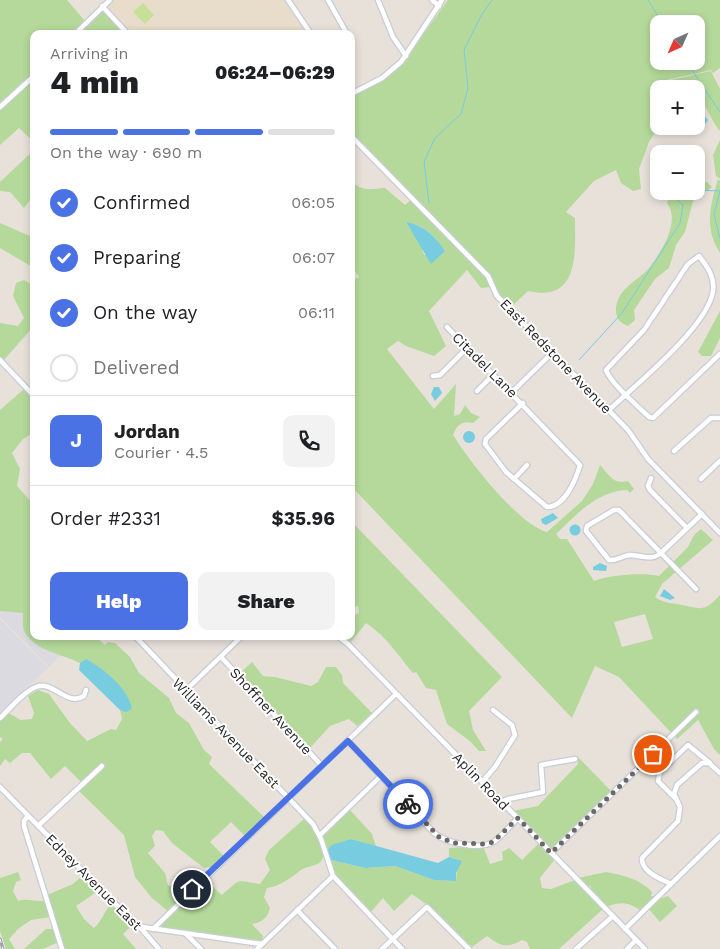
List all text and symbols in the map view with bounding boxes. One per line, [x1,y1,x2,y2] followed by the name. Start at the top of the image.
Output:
[650,15,705,70] north arrow
[650,15,705,200] map controls
[50,44,128,63] text: Arriving in
[215,61,335,84] text: 06:24–06:29
[50,63,139,101] text: 4 min
[650,80,705,135] button: +
[50,143,202,162] text: On the way · 690 m
[650,145,705,200] button: −
[50,189,78,217] icon: check
[93,191,190,214] text: Confirmed
[291,193,335,212] text: 06:05
[50,244,78,272] icon: check
[93,246,180,269] text: Preparing
[292,248,335,267] text: 06:07
[497,295,615,417] street label: East Redstone Avenue
[50,299,78,327] icon: check
[93,301,197,324] text: On the way
[298,303,335,322] text: 06:11
[449,329,521,401] street label: Citadel Lane
[93,356,180,379] text: Delivered
[283,415,335,467] button: phone
[114,420,180,443] text: Jordan
[70,429,82,452] text: J
[114,443,208,462] text: Courier · 4.5
[50,507,161,530] text: Order #2331
[272,507,335,530] text: $35.96
[50,572,188,630] button: Help
[198,572,335,630] button: Share
[227,664,315,758] street label: Shoffner Avenue
[169,675,283,791] street label: Williams Avenue East
[632,733,674,775] pin
[639,740,667,768] icon: bag
[450,749,512,813] street label: Aplin Road
[383,779,433,829] courier
[394,790,422,818] icon: bike
[43,831,145,933] street label: Edney Avenue East
[171,868,213,910] pin
[178,875,206,903] icon: home

